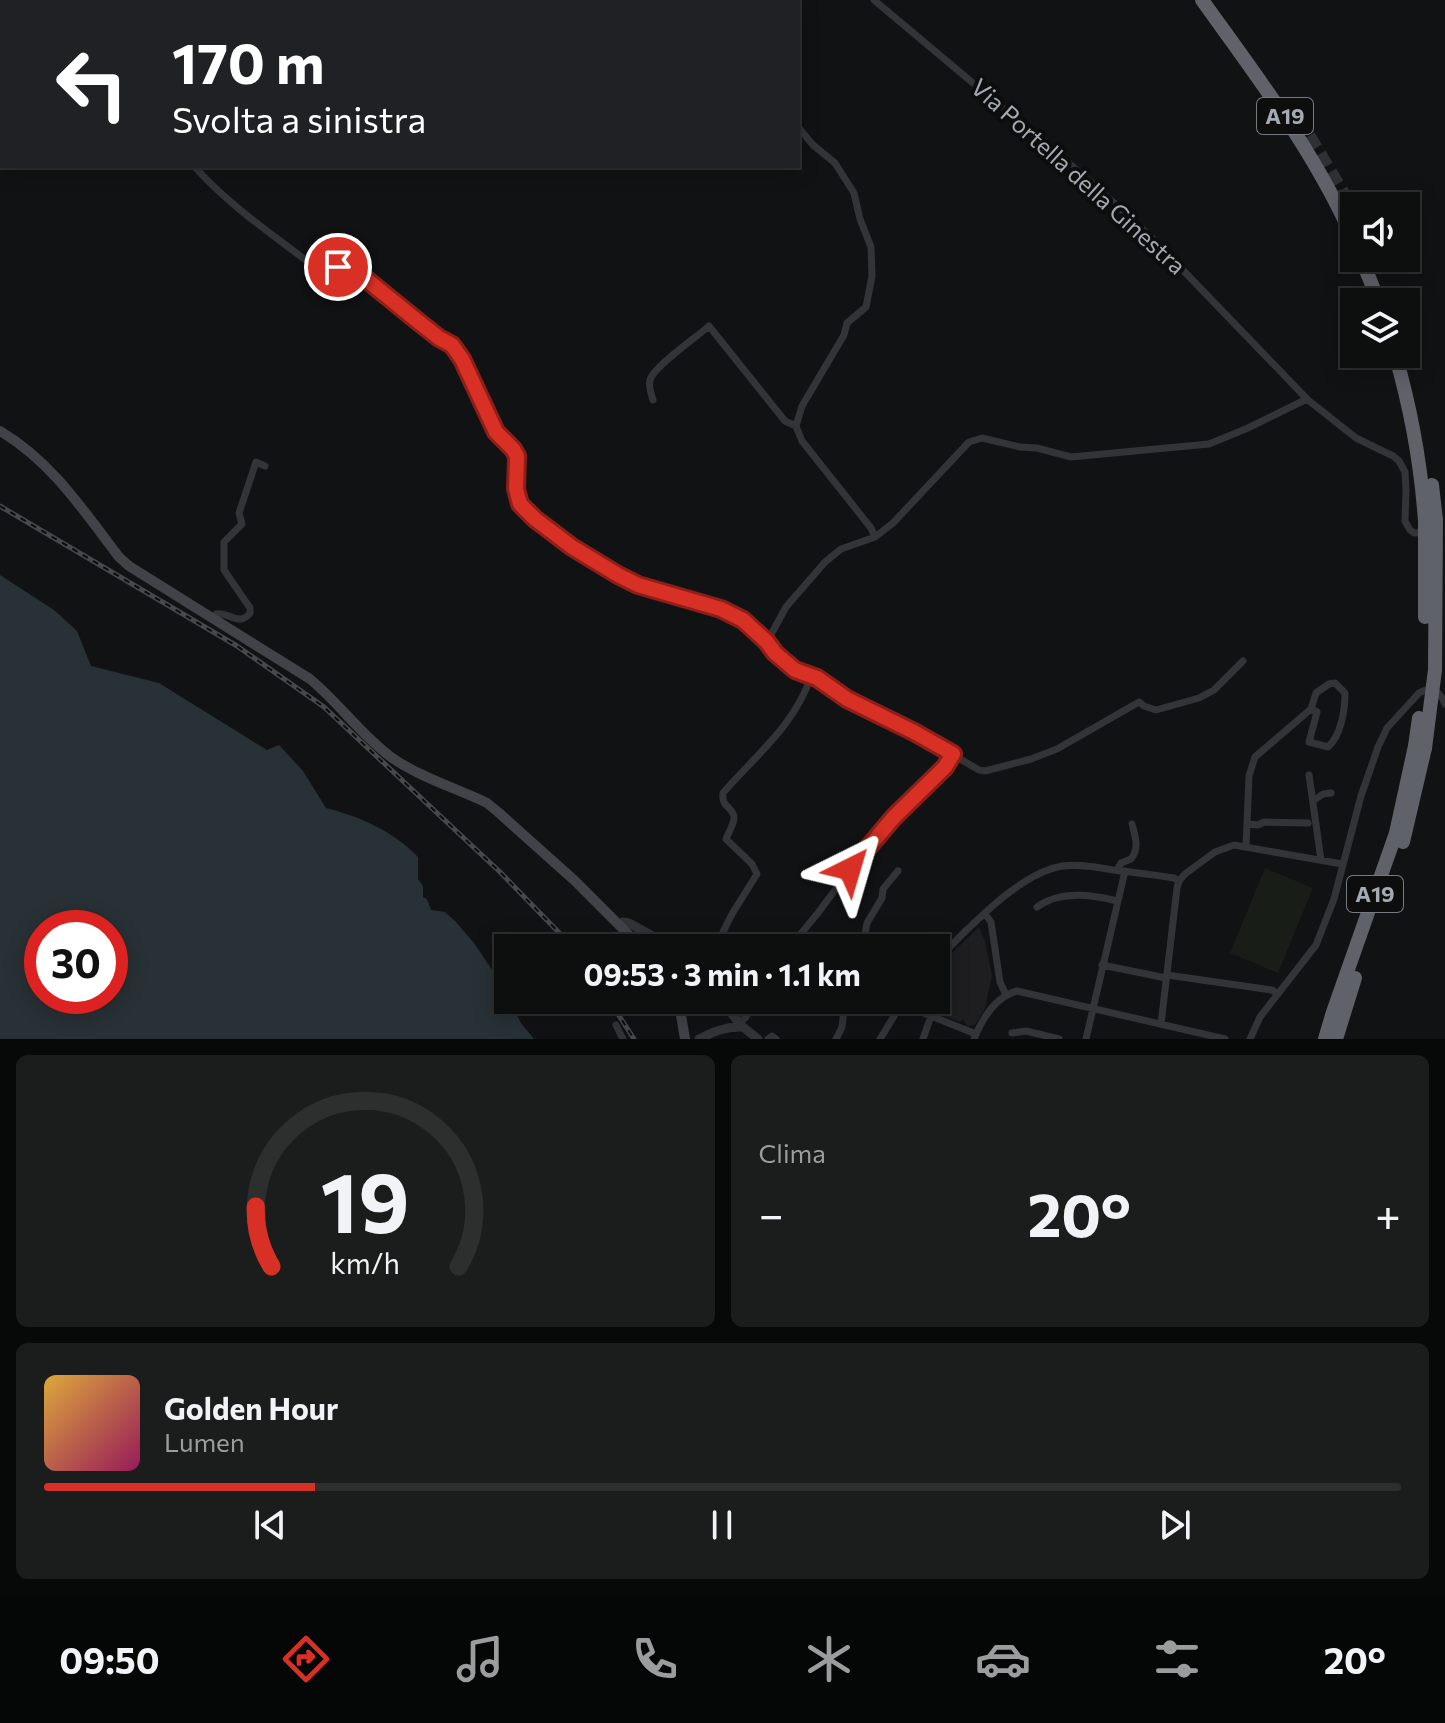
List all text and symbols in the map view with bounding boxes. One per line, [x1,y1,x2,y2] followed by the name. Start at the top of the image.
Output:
[172,27,325,96] text: 170 m
[40,32,144,136] icon: left
[966,72,1192,280] street label: Via Portella della Ginestra
[172,96,426,140] text: Svolta a sinistra
[1257,98,1313,134] road number: A19
[1340,192,1420,368] map controls
[1340,192,1420,272] button: sound
[304,233,372,301] pin
[316,245,360,289] icon: arrive
[1340,288,1420,368] button: layers
[808,827,892,911] position arrow
[1347,876,1403,912] road number: A19
[24,910,128,1014] speed limit sign: 30
[583,955,861,992] text: 09:53 · 3 min · 1.1 km
[759,1137,826,1168] text: Clima
[321,1148,410,1250] text: 19
[1028,1176,1131,1249] text: 20°
[759,1186,784,1240] text: −
[1375,1186,1401,1240] text: +
[330,1245,400,1280] text: km/h
[164,1389,338,1426] text: Golden Hour
[164,1426,245,1457] text: Lumen
[248,1503,292,1547] icon: previous
[700,1503,744,1547] icon: pause
[1153,1503,1197,1547] icon: next
[278,1631,334,1687] icon: directions
[452,1631,508,1687] icon: music
[627,1631,683,1687] icon: phone
[801,1631,857,1687] icon: climate
[975,1631,1031,1687] icon: car
[1149,1631,1205,1687] icon: filters
[59,1637,160,1681] text: 09:50
[1324,1637,1386,1681] text: 20°

